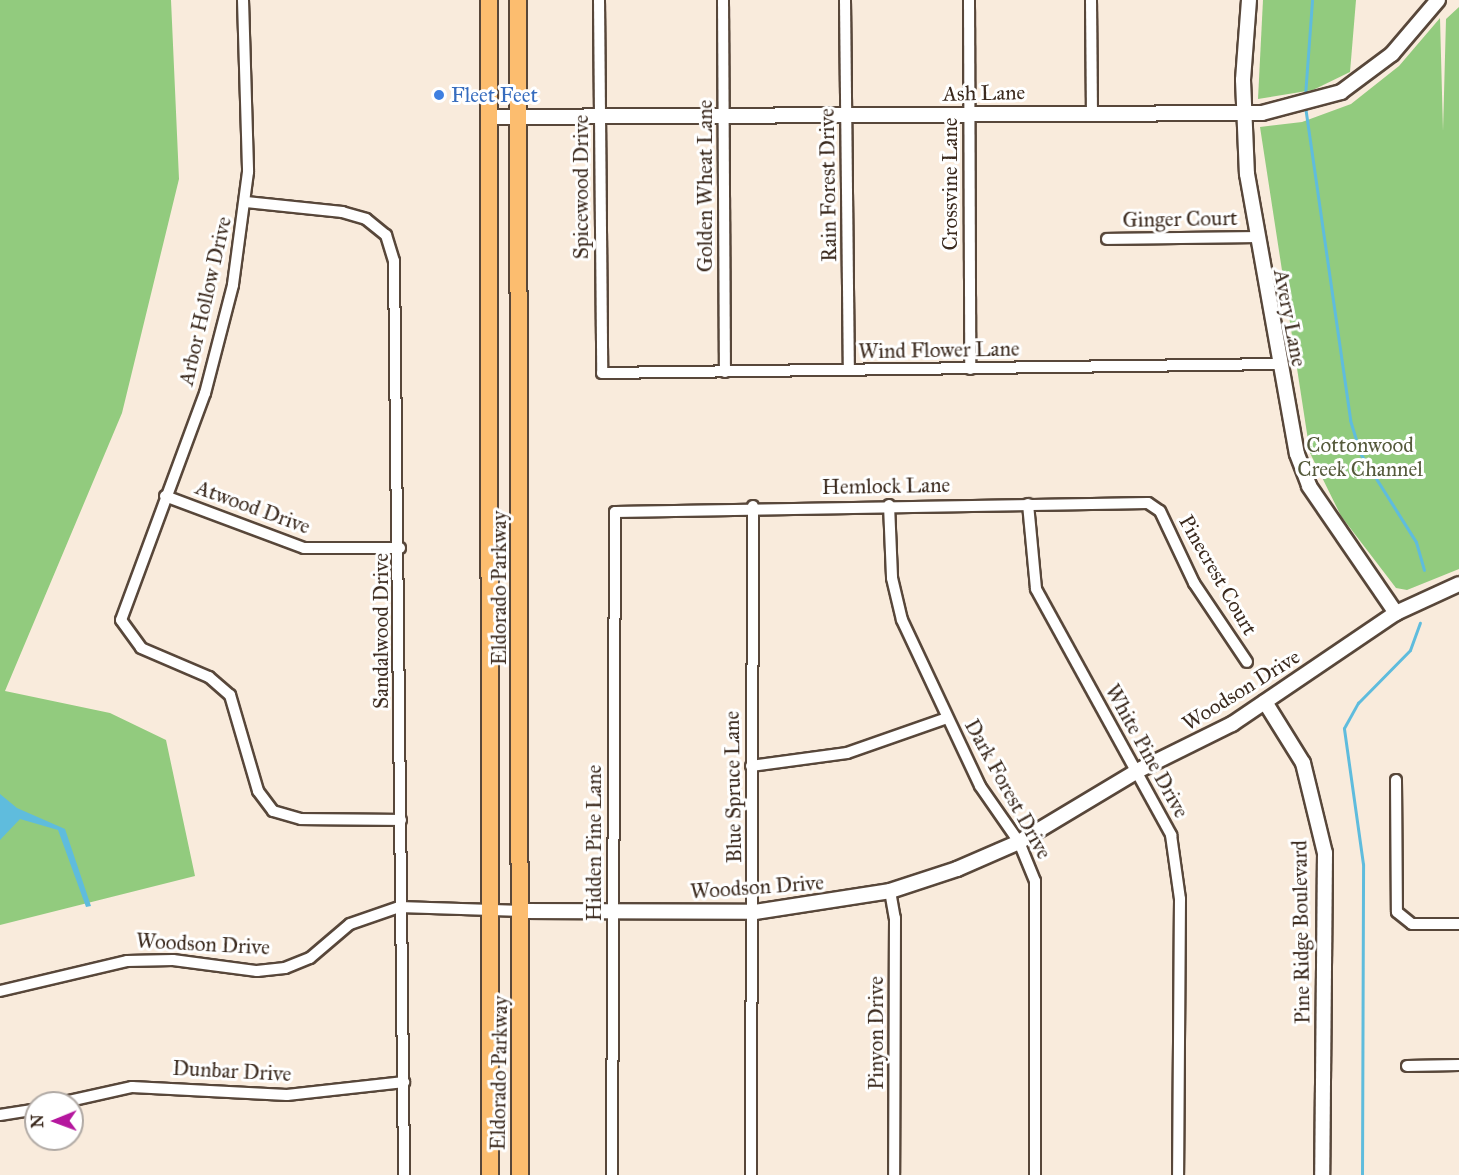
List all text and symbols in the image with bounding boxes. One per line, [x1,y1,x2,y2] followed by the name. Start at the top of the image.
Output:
[943,80,1025,106] street label: Ash Lane
[451,82,538,108] place label: Fleet Feet
[432,88,446,102] marker: Fleet Feet
[692,100,718,272] street label: Golden Wheat Lane
[814,108,842,262] street label: Rain Forest Drive
[568,115,594,259] street label: Spicewood Drive
[937,117,963,251] street label: Crossvine Lane
[1122,205,1238,233] street label: Ginger Court
[173,214,237,388] street label: Arbor Hollow Drive
[1268,267,1312,369] street label: Avery Lane
[858,336,1020,364] street label: Wind Flower Lane
[1297,432,1423,482] park label: Cottonwood Creek Channel
[822,472,950,500] street label: Hemlock Lane
[192,475,314,539] street label: Atwood Drive
[1173,510,1263,640] street label: Pinecrest Court
[486,511,512,665] street label: Eldorado Parkway
[368,553,394,709] street label: Sandalwood Drive
[1178,644,1304,736] street label: Woodson Drive
[1100,680,1194,822] street label: White Pine Drive
[719,711,747,863] street label: Blue Spruce Lane
[959,715,1057,863] street label: Dark Forest Drive
[581,765,607,921] street label: Hidden Pine Lane
[1287,840,1315,1024] street label: Pine Ridge Boulevard
[689,870,825,904] street label: Woodson Drive
[135,928,271,960] street label: Woodson Drive
[863,976,889,1090] street label: Pinyon Drive
[485,996,513,1150] street label: Eldorado Parkway
[172,1055,292,1087] street label: Dunbar Drive
[24,1091,84,1151] north arrow
[28,1114,47,1128] text: N

